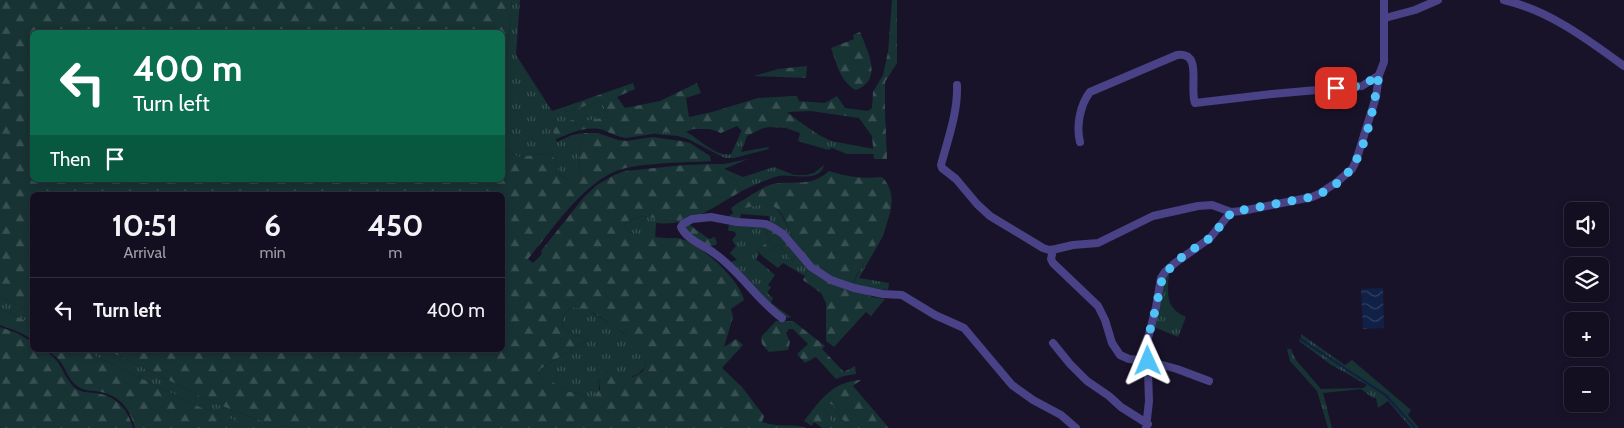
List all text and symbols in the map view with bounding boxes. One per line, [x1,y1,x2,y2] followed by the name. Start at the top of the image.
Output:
[133,47,242,90] text: 400 m
[50,50,115,115] icon: left
[1315,67,1357,109] pin
[1322,74,1350,102] icon: arrive
[133,90,210,117] text: Turn left
[101,145,129,173] icon: arrive
[50,148,91,171] text: Then
[1564,202,1609,412] map controls
[1564,202,1609,247] button: sound
[112,207,178,244] text: 10:51
[264,207,281,244] text: 6
[367,207,423,244] text: 450
[123,243,166,262] text: Arrival
[259,243,286,262] text: min
[388,243,402,262] text: m
[1564,257,1609,302] button: layers
[50,296,78,324] icon: left
[93,299,161,322] text: Turn left
[427,299,485,322] text: 400 m
[1564,312,1609,357] button: +
[1121,334,1173,386] position arrow
[1564,367,1609,412] button: −

